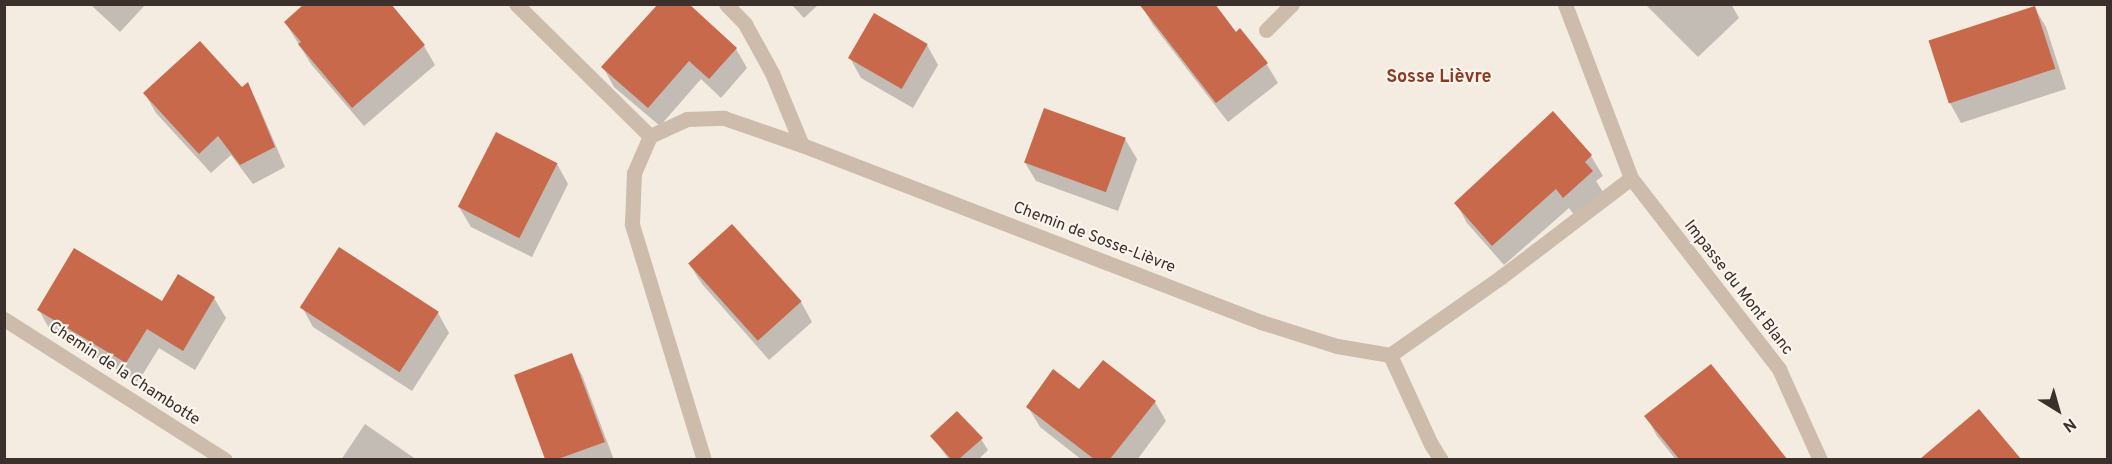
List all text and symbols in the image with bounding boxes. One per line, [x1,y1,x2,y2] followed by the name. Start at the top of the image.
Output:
[1386,67,1492,89] district label: Sosse Lièvre
[1010,198,1178,278] street label: Chemin de Sosse-Lièvre
[1679,217,1797,359] street label: Impasse du Mont Blanc
[45,318,203,430] street label: Chemin de la Chambotte
[2028,380,2088,440] north arrow
[2058,413,2079,436] text: N

